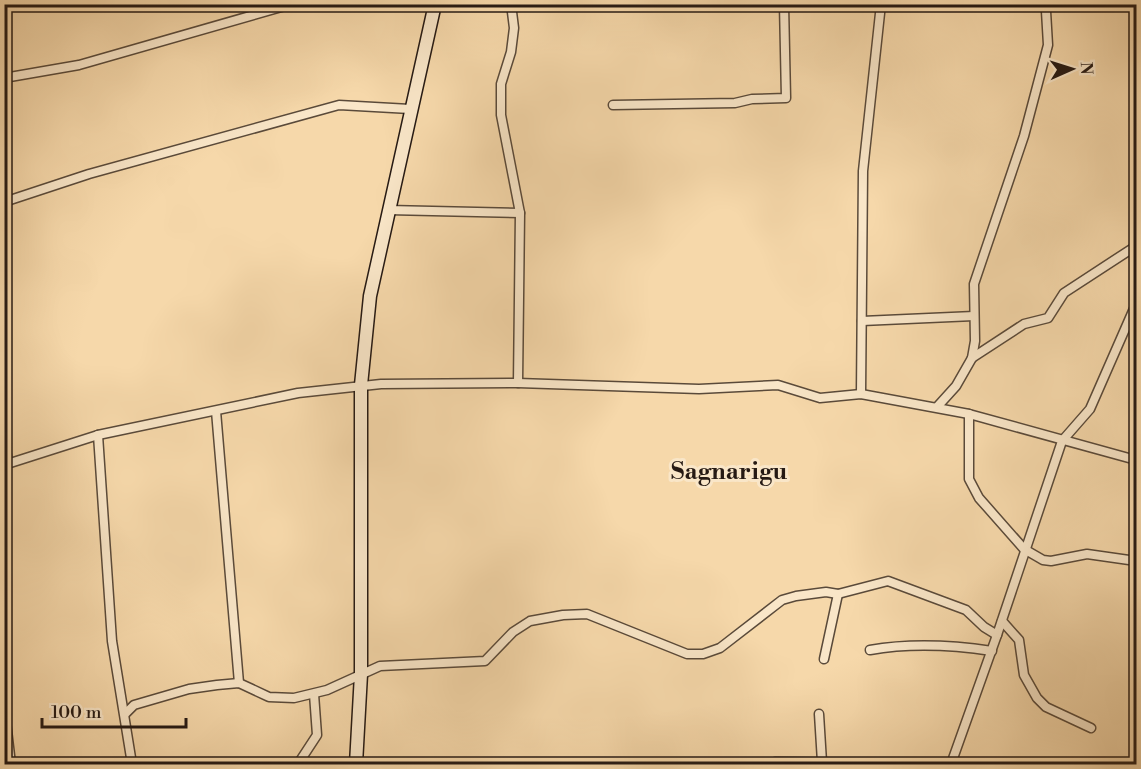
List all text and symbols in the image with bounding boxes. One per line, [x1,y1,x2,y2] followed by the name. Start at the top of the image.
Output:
[1042,39,1102,99] north arrow
[1076,61,1096,75] text: N
[671,457,787,487] district label: Sagnarigu
[42,691,186,729] scale bar
[51,701,102,724] text: 100 m

